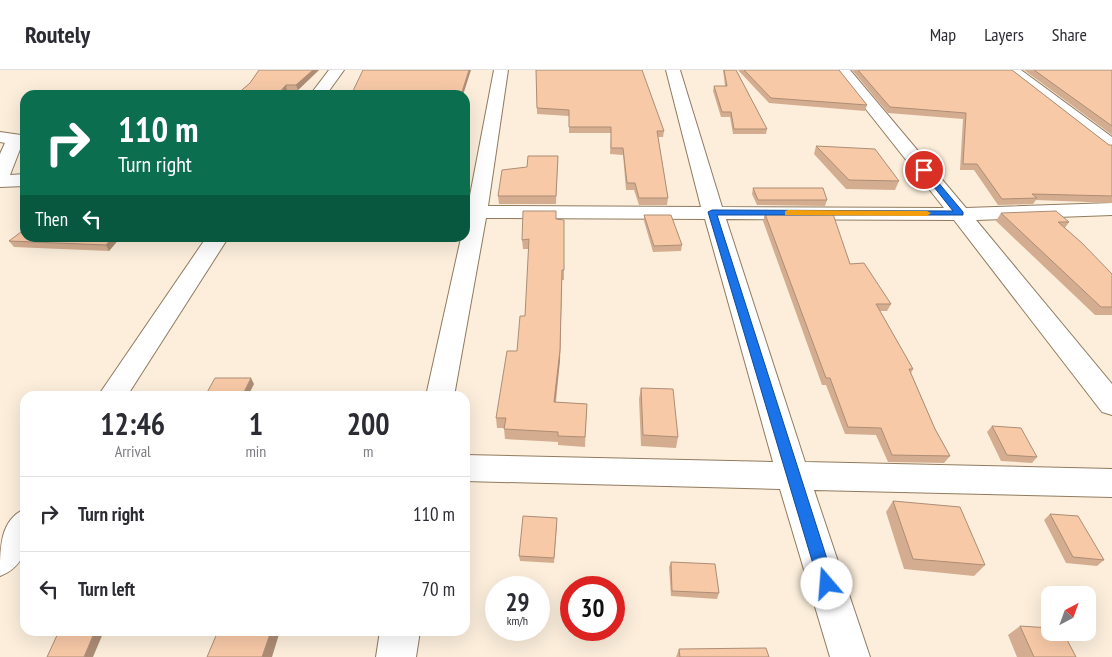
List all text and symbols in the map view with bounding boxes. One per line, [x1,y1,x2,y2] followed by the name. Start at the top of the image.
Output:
[25,19,90,50] text: Routely
[930,23,956,46] text: Map
[984,23,1024,46] text: Layers
[1052,23,1087,46] text: Share
[118,106,199,152] text: 110 m
[35,110,100,175] icon: right
[903,149,945,191] pin
[118,150,192,178] text: Turn right
[910,156,938,184] icon: arrive
[78,205,106,233] icon: left
[35,207,68,231] text: Then
[100,404,165,443] text: 12:46
[249,404,263,443] text: 1
[347,404,390,443] text: 200
[115,441,151,461] text: Arrival
[245,441,266,461] text: min
[363,441,373,461] text: m
[35,500,63,528] icon: right
[78,502,144,526] text: Turn right
[413,502,455,526] text: 110 m
[800,557,852,609] position arrow
[35,575,63,603] icon: left
[560,576,625,641] speed limit sign: 30
[78,577,135,601] text: Turn left
[422,577,455,601] text: 70 m
[506,586,529,618] text: 29
[1041,586,1096,641] north arrow
[1041,586,1096,641] map controls
[507,613,528,628] text: km/h

